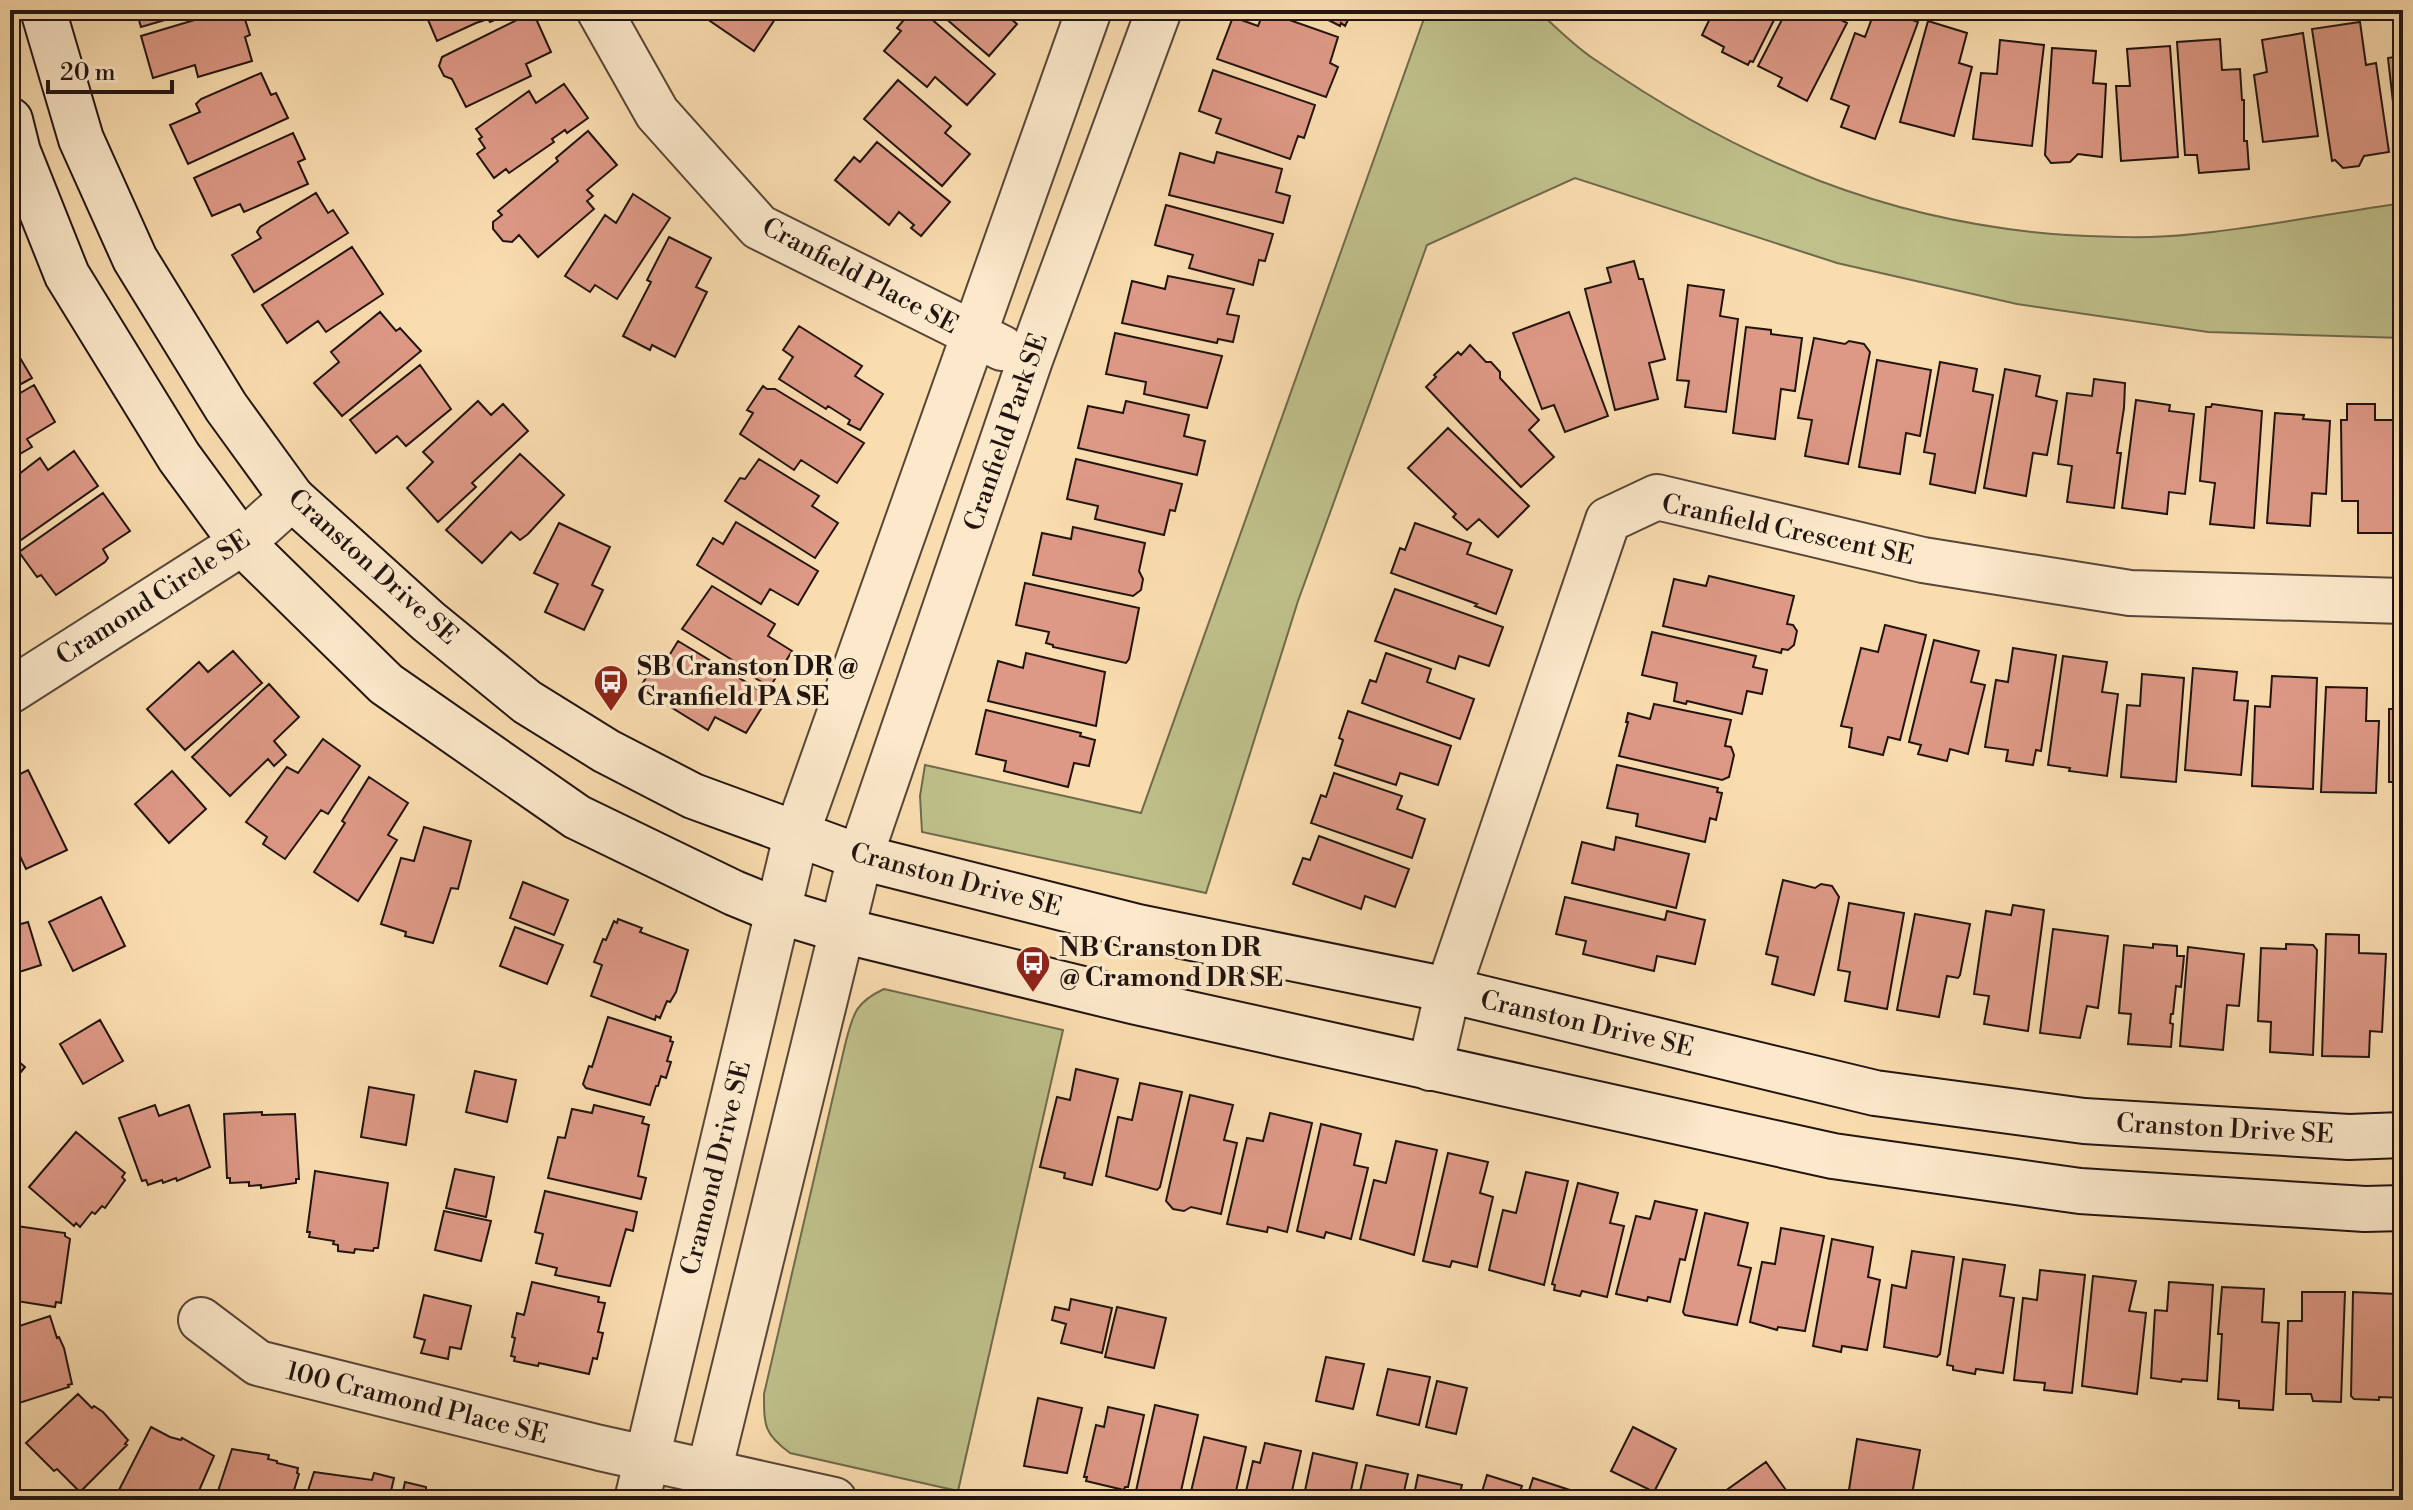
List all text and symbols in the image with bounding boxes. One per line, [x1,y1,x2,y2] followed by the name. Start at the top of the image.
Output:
[48,44,172,94] scale bar
[60,58,116,88] text: 20 m
[756,211,964,341] street label: Cranfield Place SE
[957,329,1055,535] street label: Cranfield Park SE
[281,482,465,652] street label: Cranston Drive SE
[1659,488,1917,572] street label: Cranfield Crescent SE
[50,523,256,673] street label: Cramond Circle SE
[637,651,859,713] place label: SB Cranston DR @ Cranfield PA SE
[592,663,630,713] bus stop icon: SB Cranston DR @ Cranfield PA SE
[847,836,1065,924] street label: Cranston Drive SE
[1059,932,1283,994] place label: NB Cranston DR @ Cramond DR SE
[1014,944,1052,994] bus stop icon: NB Cranston DR @ Cramond DR SE
[1477,984,1697,1064] street label: Cranston Drive SE
[674,1058,758,1278] street label: Cramond Drive SE
[2115,1107,2335,1151] street label: Cranston Drive SE
[283,1355,551,1451] street label: 100 Cramond Place SE

